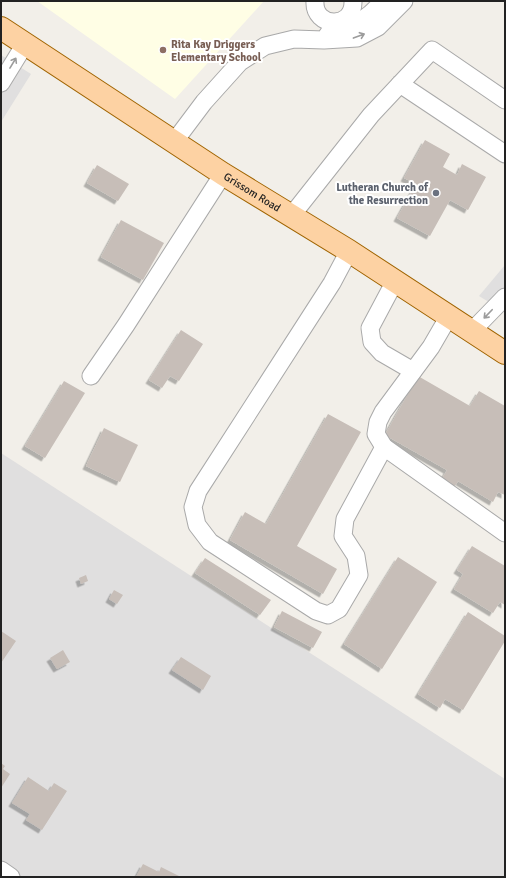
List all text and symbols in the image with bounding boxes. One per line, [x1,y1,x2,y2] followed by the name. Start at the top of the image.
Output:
[353,31,365,39] one-way arrow
[171,38,262,64] place label: Rita Kay Driggers Elementary School
[158,45,168,55] marker: Rita Kay Driggers Elementary School
[9,58,17,69] one-way arrow
[221,170,283,214] street label: Grissom Road
[336,181,429,207] place label: Lutheran Church of the Resurrection
[431,188,441,198] marker: Lutheran Church of the Resurrection
[483,309,493,319] one-way arrow

